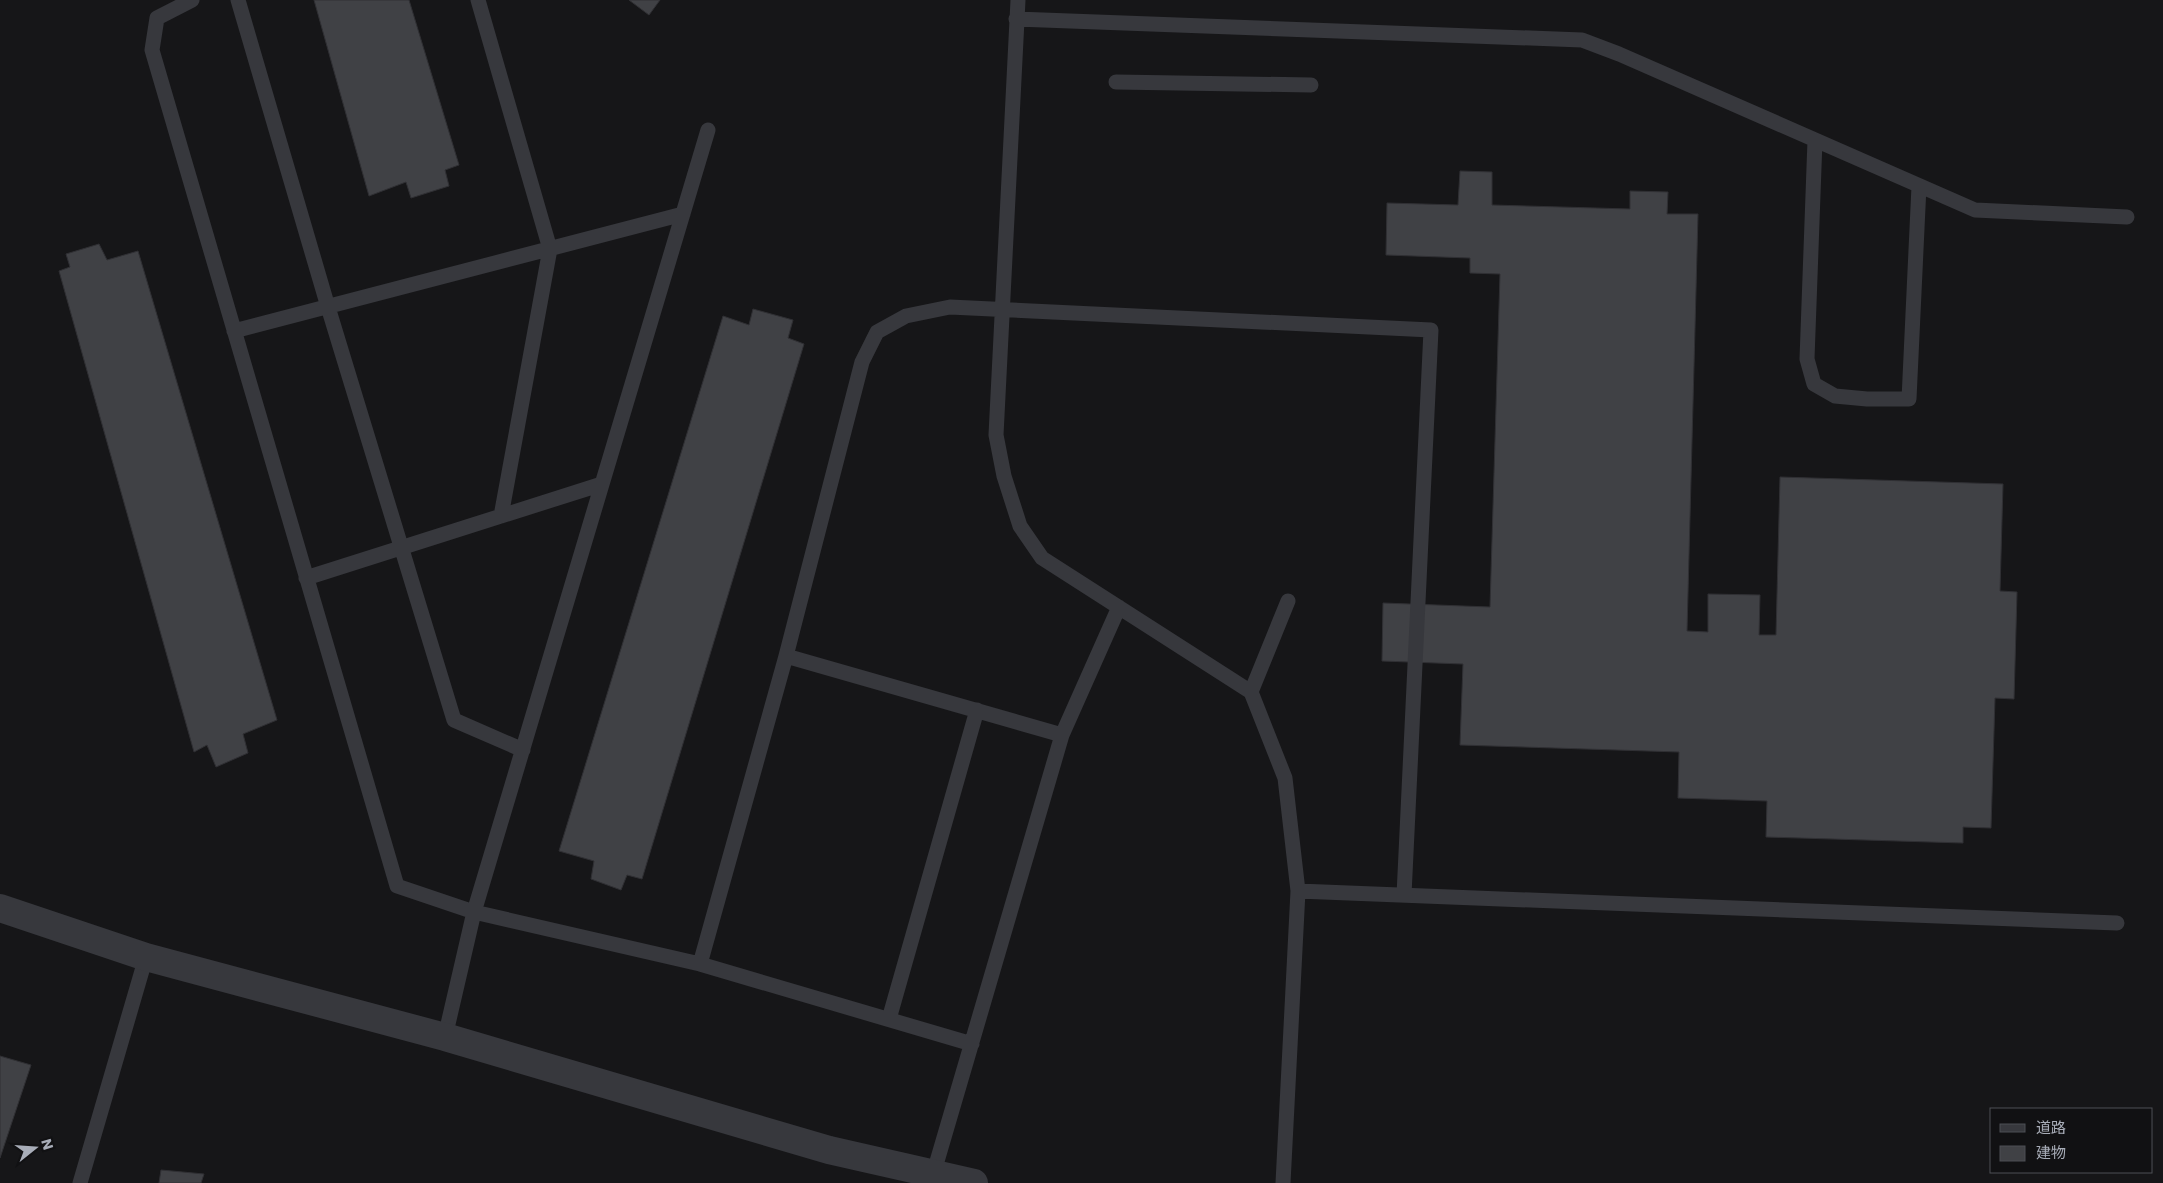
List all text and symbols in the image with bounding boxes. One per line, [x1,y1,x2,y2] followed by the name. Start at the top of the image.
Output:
[1990,1108,2153,1173] legend
[2036,1117,2066,1138] text: 道路
[10,1123,60,1173] north arrow
[36,1136,59,1152] text: N
[2036,1142,2066,1163] text: 建物

